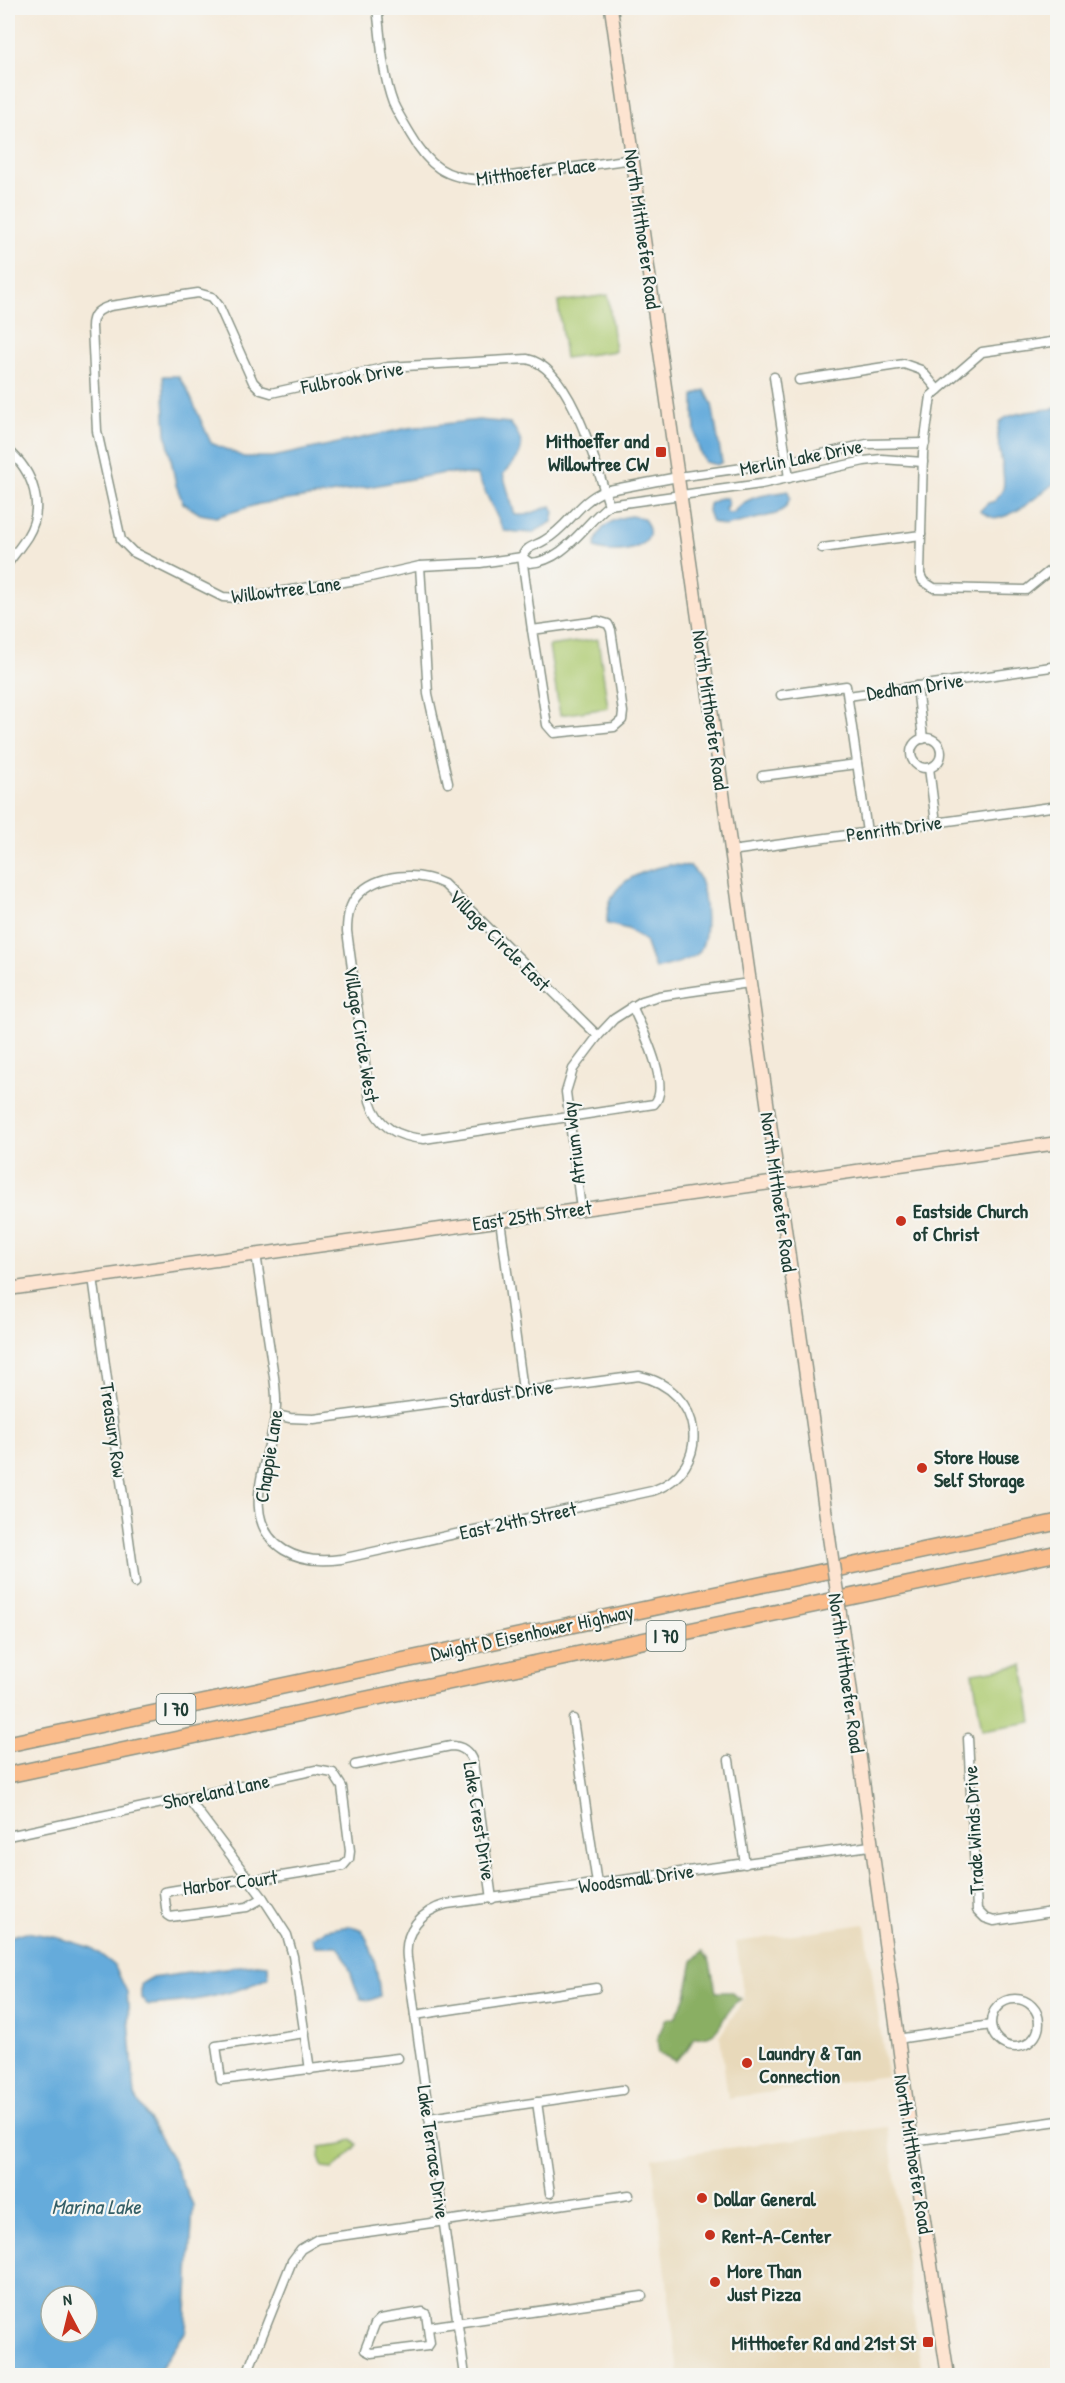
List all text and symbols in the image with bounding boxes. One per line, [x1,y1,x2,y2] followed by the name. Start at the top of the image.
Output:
[618,147,668,311] street label: North Mitthoefer Road
[475,150,597,192] street label: Mitthoefer Place
[298,354,405,400] street label: Fulbrook Drive
[546,427,650,477] place label: Mithoeffer and Willowtree CW
[737,432,865,482] street label: Merlin Lake Drive
[654,445,668,459] marker: Mithoeffer and Willowtree CW
[230,569,342,609] street label: Willowtree Lane
[686,628,736,792] street label: North Mitthoefer Road
[865,666,965,706] street label: Dedham Drive
[844,808,944,848] street label: Penrith Drive
[443,883,558,998] street label: Village Circle East
[338,964,386,1105] street label: Village Circle West
[555,1100,591,1186] street label: Atrium Way
[754,1110,804,1274] street label: North Mitthoefer Road
[471,1193,594,1237] street label: East 25th Street
[913,1197,1029,1247] place label: Eastside Church of Christ
[894,1214,908,1228] marker: Eastside Church of Christ
[448,1372,555,1414] street label: Stardust Drive
[94,1381,134,1479] street label: Treasury Row
[247,1408,289,1504] street label: Chappie Lane
[934,1443,1025,1494] place label: Store House Self Storage
[915,1461,929,1475] marker: Store House Self Storage
[457,1494,580,1546] street label: East 24th Street
[822,1591,872,1755] street label: North Mitthoefer Road
[428,1597,636,1667] street label: Dwight D Eisenhower Highway
[646,1621,686,1651] road number: I 70
[156,1694,195,1724] road number: I 70
[457,1760,503,1882] street label: Lake Crest Drive
[956,1765,990,1895] street label: Trade Winds Drive
[160,1767,272,1815] street label: Shoreland Lane
[577,1857,695,1899] street label: Woodsmall Drive
[181,1863,280,1901] street label: Harbor Court
[759,2039,861,2089] place label: Laundry & Tan Connection
[740,2056,754,2070] marker: Laundry & Tan Connection
[888,2072,940,2236] street label: North Mitthoefer Road
[411,2083,457,2221] street label: Lake Terrace Drive
[714,2185,816,2212] place label: Dollar General
[695,2191,709,2205] marker: Dollar General
[51,2192,142,2221] water label: Marina Lake
[722,2222,832,2249] place label: Rent-A-Center
[703,2228,717,2242] marker: Rent-A-Center
[727,2257,802,2307] place label: More Than Just Pizza
[708,2275,722,2289] marker: More Than Just Pizza
[39,2284,99,2344] north arrow
[62,2288,73,2311] text: N
[731,2329,917,2356] place label: Mitthoefer Rd and 21st St
[921,2335,935,2349] marker: Mitthoefer Rd and 21st St

